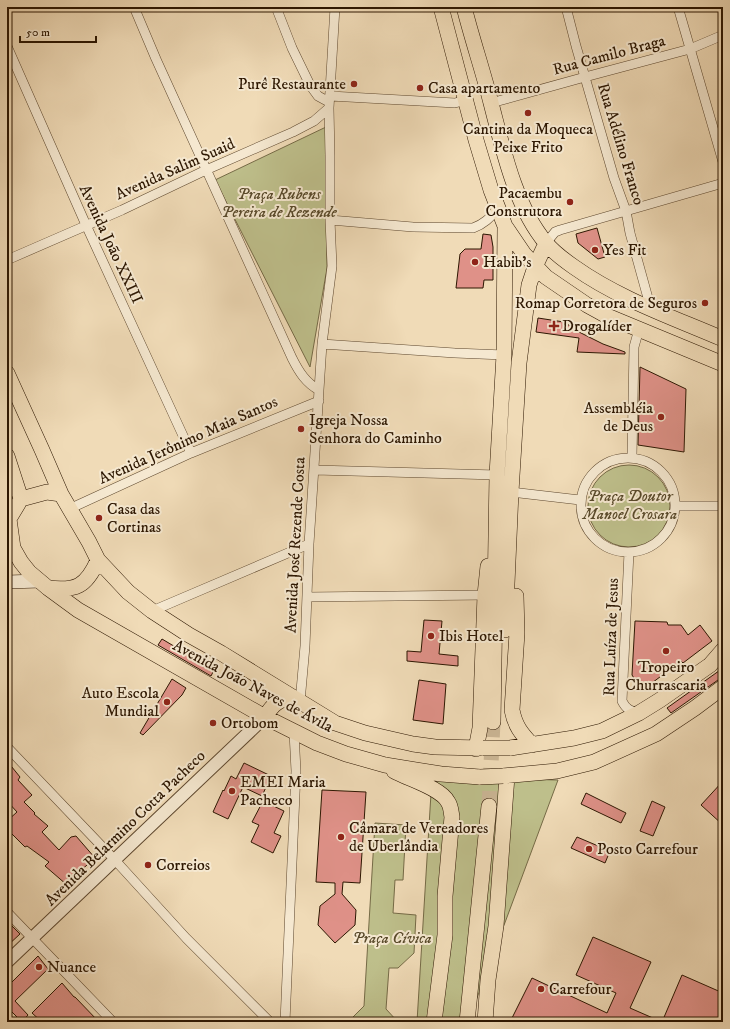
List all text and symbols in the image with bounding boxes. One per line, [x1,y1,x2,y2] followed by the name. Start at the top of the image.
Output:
[20,18,96,44] scale bar
[26,25,50,40] text: 50 m
[551,30,668,80] street label: Rua Camilo Braga
[238,74,346,94] place label: Purê Restaurante
[428,78,541,98] place label: Casa apartamento
[349,79,359,89] marker: Purê Restaurante
[593,81,649,208] street label: Rua Adélino Franco
[415,83,425,93] marker: Casa apartamento
[523,108,533,118] marker: Cantina da Moqueca Peixe Frito
[463,119,593,157] place label: Cantina da Moqueca Peixe Frito
[112,134,238,204] street label: Avenida Salim Suaid
[75,181,148,307] street label: Avenida João XXIII
[485,183,562,221] place label: Pacaembu Construtora
[221,184,337,222] park label: Praça Rubens Pereira de Rezende
[565,197,575,207] marker: Pacaembu Construtora
[603,240,646,260] place label: Yes Fit
[590,245,600,255] marker: Yes Fit
[483,252,532,272] place label: Habib's
[470,257,480,267] marker: Habib's
[515,293,697,313] place label: Romap Corretora de Seguros
[700,298,710,308] marker: Romap Corretora de Seguros
[562,316,632,336] place label: Drogalíder
[549,321,559,331] marker: Drogalíder
[95,391,281,489] street label: Avenida Jerônimo Maia Santos
[584,398,653,436] place label: Assembléia de Deus
[309,410,442,448] place label: Igreja Nossa Senhora do Caminho
[656,412,666,422] marker: Assembléia de Deus
[296,424,306,434] marker: Igreja Nossa Senhora do Caminho
[280,456,310,634] street label: Avenida José Rezende Costa
[582,486,677,524] park label: Praça Doutor Manoel Crosara
[107,499,161,537] place label: Casa das Cortinas
[94,513,104,523] marker: Casa das Cortinas
[599,578,623,696] street label: Rua Luíza de Jesus
[439,626,504,646] place label: Ibis Hotel
[426,631,436,641] marker: Ibis Hotel
[169,635,337,737] street label: Avenida João Naves de Ávila
[661,646,671,656] marker: Tropeiro Churrascaria
[625,657,707,695] place label: Tropeiro Churrascaria
[82,683,159,721] place label: Auto Escola Mundial
[162,697,172,707] marker: Auto Escola Mundial
[221,713,279,733] place label: Ortobom
[208,718,218,728] marker: Ortobom
[40,746,210,910] street label: Avenida Belarmino Cotta Pacheco
[240,772,326,810] place label: EMEI Maria Pacheco
[227,786,237,796] marker: EMEI Maria Pacheco
[349,818,488,856] place label: Câmara de Vereadores de Uberlândia
[336,832,346,842] marker: Câmara de Vereadores de Uberlândia
[597,839,698,859] place label: Posto Carrefour
[584,844,594,854] marker: Posto Carrefour
[156,855,210,875] place label: Correios
[143,860,153,870] marker: Correios
[352,928,432,948] park label: Praça Cívica
[47,957,97,977] place label: Nuance
[34,962,44,972] marker: Nuance
[549,979,612,999] place label: Carrefour
[536,984,546,994] marker: Carrefour

